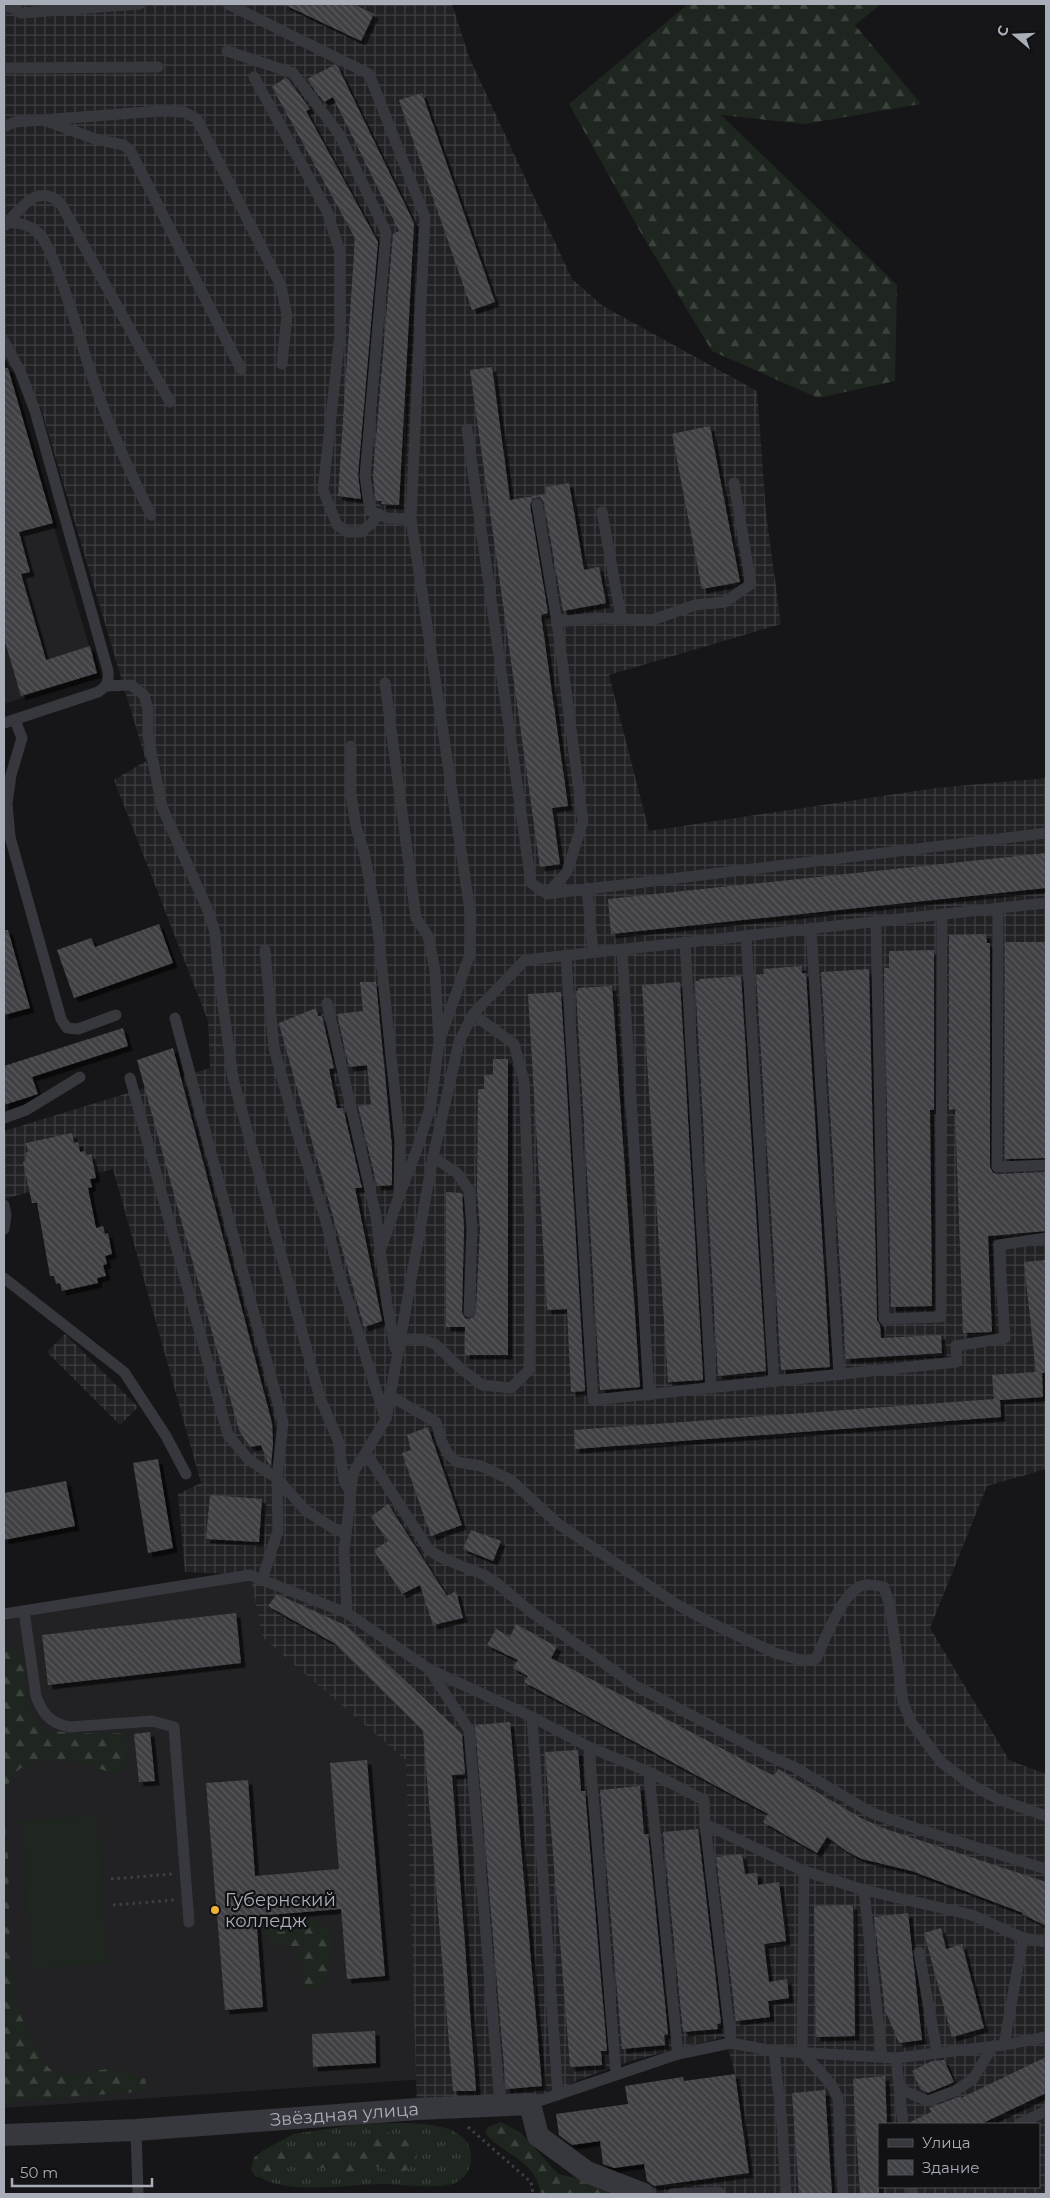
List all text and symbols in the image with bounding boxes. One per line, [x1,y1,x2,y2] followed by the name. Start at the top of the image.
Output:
[990,10,1040,60] north arrow
[993,23,1013,39] text: С
[225,1889,336,1932] place label: Губернский колледж
[209,1904,221,1916] marker: Губернский колледж
[269,2098,420,2131] street label: Звёздная улица
[878,2123,1040,2188] legend
[922,2133,970,2152] text: Улица
[12,2156,152,2188] scale bar
[922,2158,980,2177] text: Здание
[20,2163,58,2182] text: 50 m

